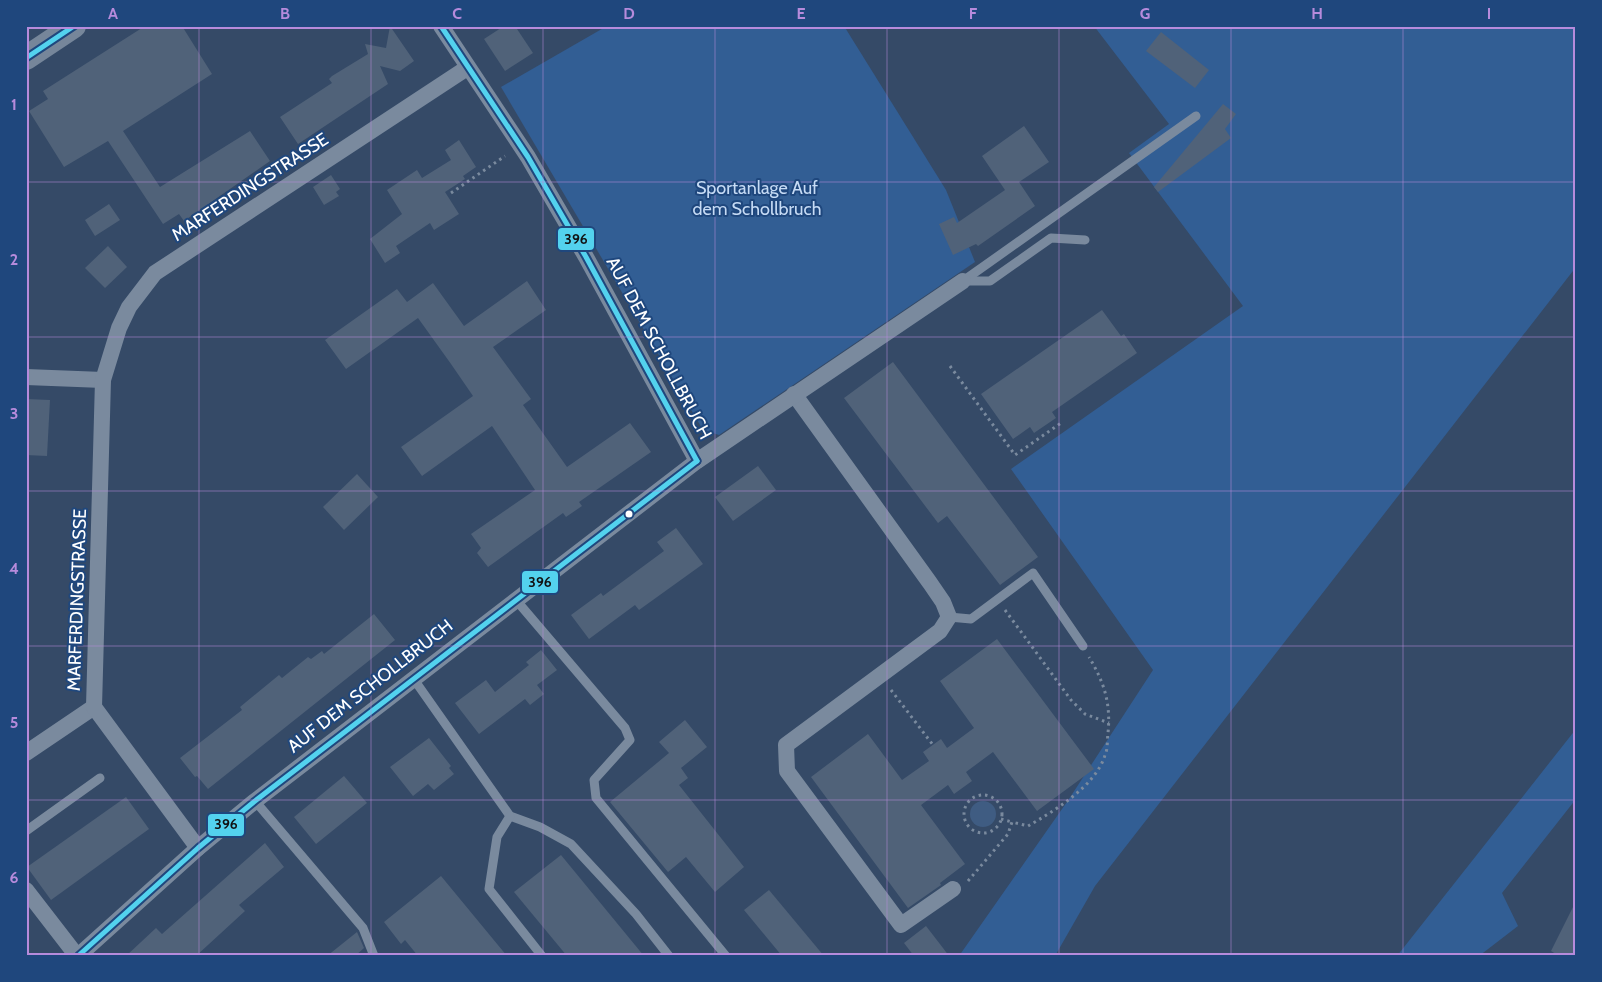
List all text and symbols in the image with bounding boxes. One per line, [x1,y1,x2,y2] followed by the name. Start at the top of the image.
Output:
[108,4,118,23] text: A
[280,4,290,23] text: B
[452,4,462,23] text: C
[623,4,635,23] text: D
[796,4,806,23] text: E
[969,4,978,23] text: F
[1140,4,1150,23] text: G
[1311,4,1323,23] text: H
[1487,4,1491,23] text: I
[11,95,17,114] text: 1
[168,128,332,246] street label: MARFERDINGSTRASSE
[693,177,821,220] park label: Sportanlage Auf dem Schollbruch
[557,227,595,251] line badge: 396
[564,230,588,248] text: 396
[10,250,18,269] text: 2
[601,253,717,443] street label: AUF DEM SCHOLLBRUCH
[10,404,18,423] text: 3
[63,509,91,691] street label: MARFERDINGSTRASSE
[624,509,634,519] unlabelled marker
[9,559,19,578] text: 4
[521,570,559,594] line badge: 396
[528,573,552,591] text: 396
[283,615,457,757] street label: AUF DEM SCHOLLBRUCH
[10,713,18,732] text: 5
[207,813,245,837] line badge: 396
[214,815,238,833] text: 396
[10,868,19,887] text: 6

